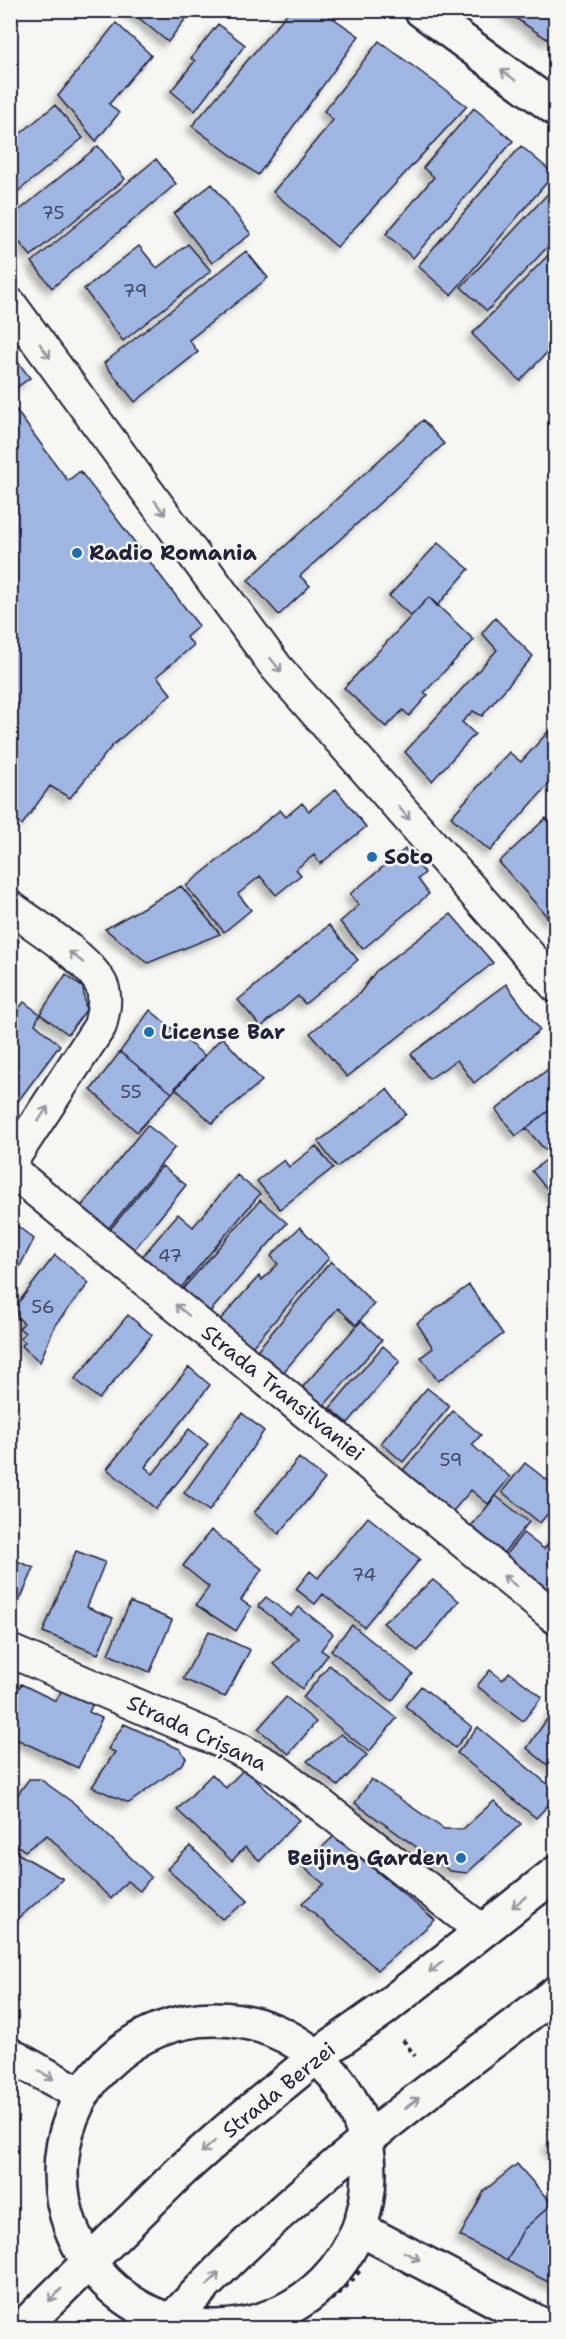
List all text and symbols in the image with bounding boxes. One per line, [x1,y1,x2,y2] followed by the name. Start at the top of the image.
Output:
[501,68,517,81] one-way arrow
[42,201,64,225] house number: 75
[123,279,147,303] house number: 79
[39,343,51,359] one-way arrow
[154,500,167,516] one-way arrow
[89,539,257,567] place label: Radio Romania
[70,546,84,560] marker: Radio Romania
[269,657,282,673] one-way arrow
[397,805,411,820] one-way arrow
[384,843,433,871] place label: Soto
[365,850,379,864] marker: Soto
[69,950,85,963] one-way arrow
[161,1018,285,1046] place label: License Bar
[142,1025,156,1039] marker: License Bar
[120,1080,142,1104] house number: 55
[37,1106,49,1123] one-way arrow
[158,1244,182,1268] house number: 47
[31,1295,55,1319] house number: 56
[174,1303,190,1316] one-way arrow
[196,1319,370,1467] street label: Strada Transilvaniei
[440,1448,462,1472] house number: 59
[352,1563,376,1587] house number: 74
[502,1574,518,1587] one-way arrow
[122,1688,271,1779] street label: Strada Crișana
[287,1844,449,1872] place label: Beijing Garden
[454,1851,468,1865] marker: Beijing Garden
[511,1896,527,1909] one-way arrow
[428,1960,444,1973] one-way arrow
[217,2036,341,2144] street label: Strada Berzei
[37,2069,54,2081] one-way arrow
[404,2097,420,2110] one-way arrow
[200,2141,216,2154] one-way arrow
[403,2250,421,2262] one-way arrow
[205,2271,220,2286] one-way arrow
[47,2288,62,2303] one-way arrow

